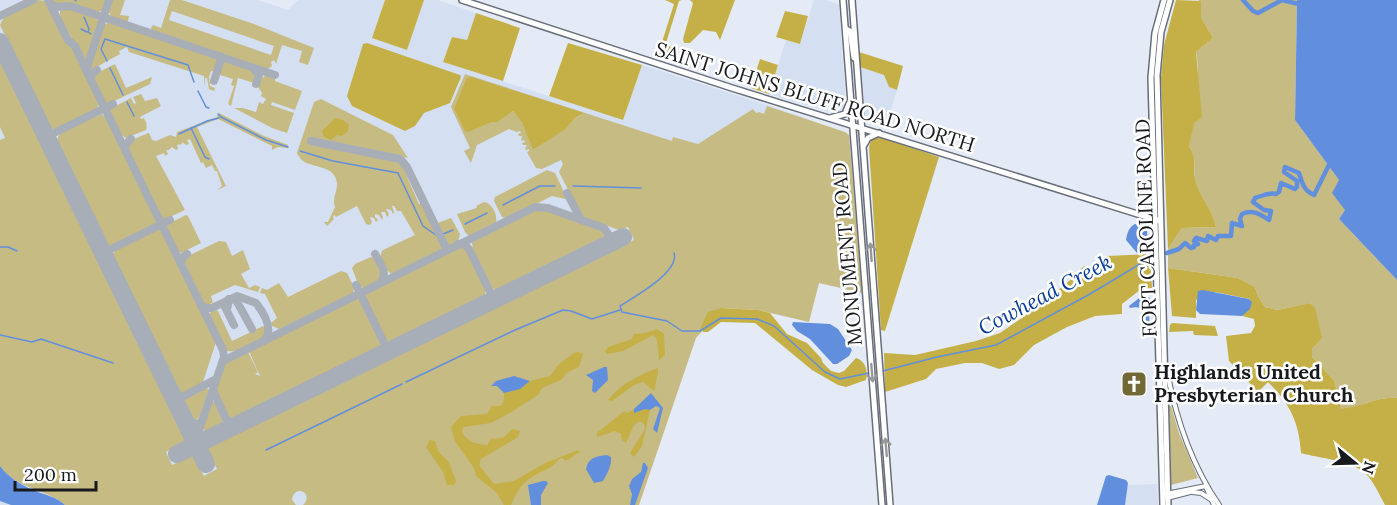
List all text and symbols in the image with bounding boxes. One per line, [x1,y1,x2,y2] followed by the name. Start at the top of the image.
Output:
[652,36,978,157] street label: SAINT JOHNS BLUFF ROAD NORTH
[1129,118,1162,338] street label: FORT CAROLINE ROAD
[826,161,867,347] street label: MONUMENT ROAD
[865,243,876,263] one-way arrow
[973,248,1116,341] water label: Cowhead Creek
[1154,359,1354,407] place label: Highlands United Presbyterian Church
[867,362,878,382] one-way arrow
[1119,369,1149,399] church icon: Highlands United Presbyterian Church
[1325,433,1385,493] north arrow
[880,437,891,457] one-way arrow
[15,454,96,492] scale bar
[1358,459,1381,477] text: N
[24,463,77,486] text: 200 m

